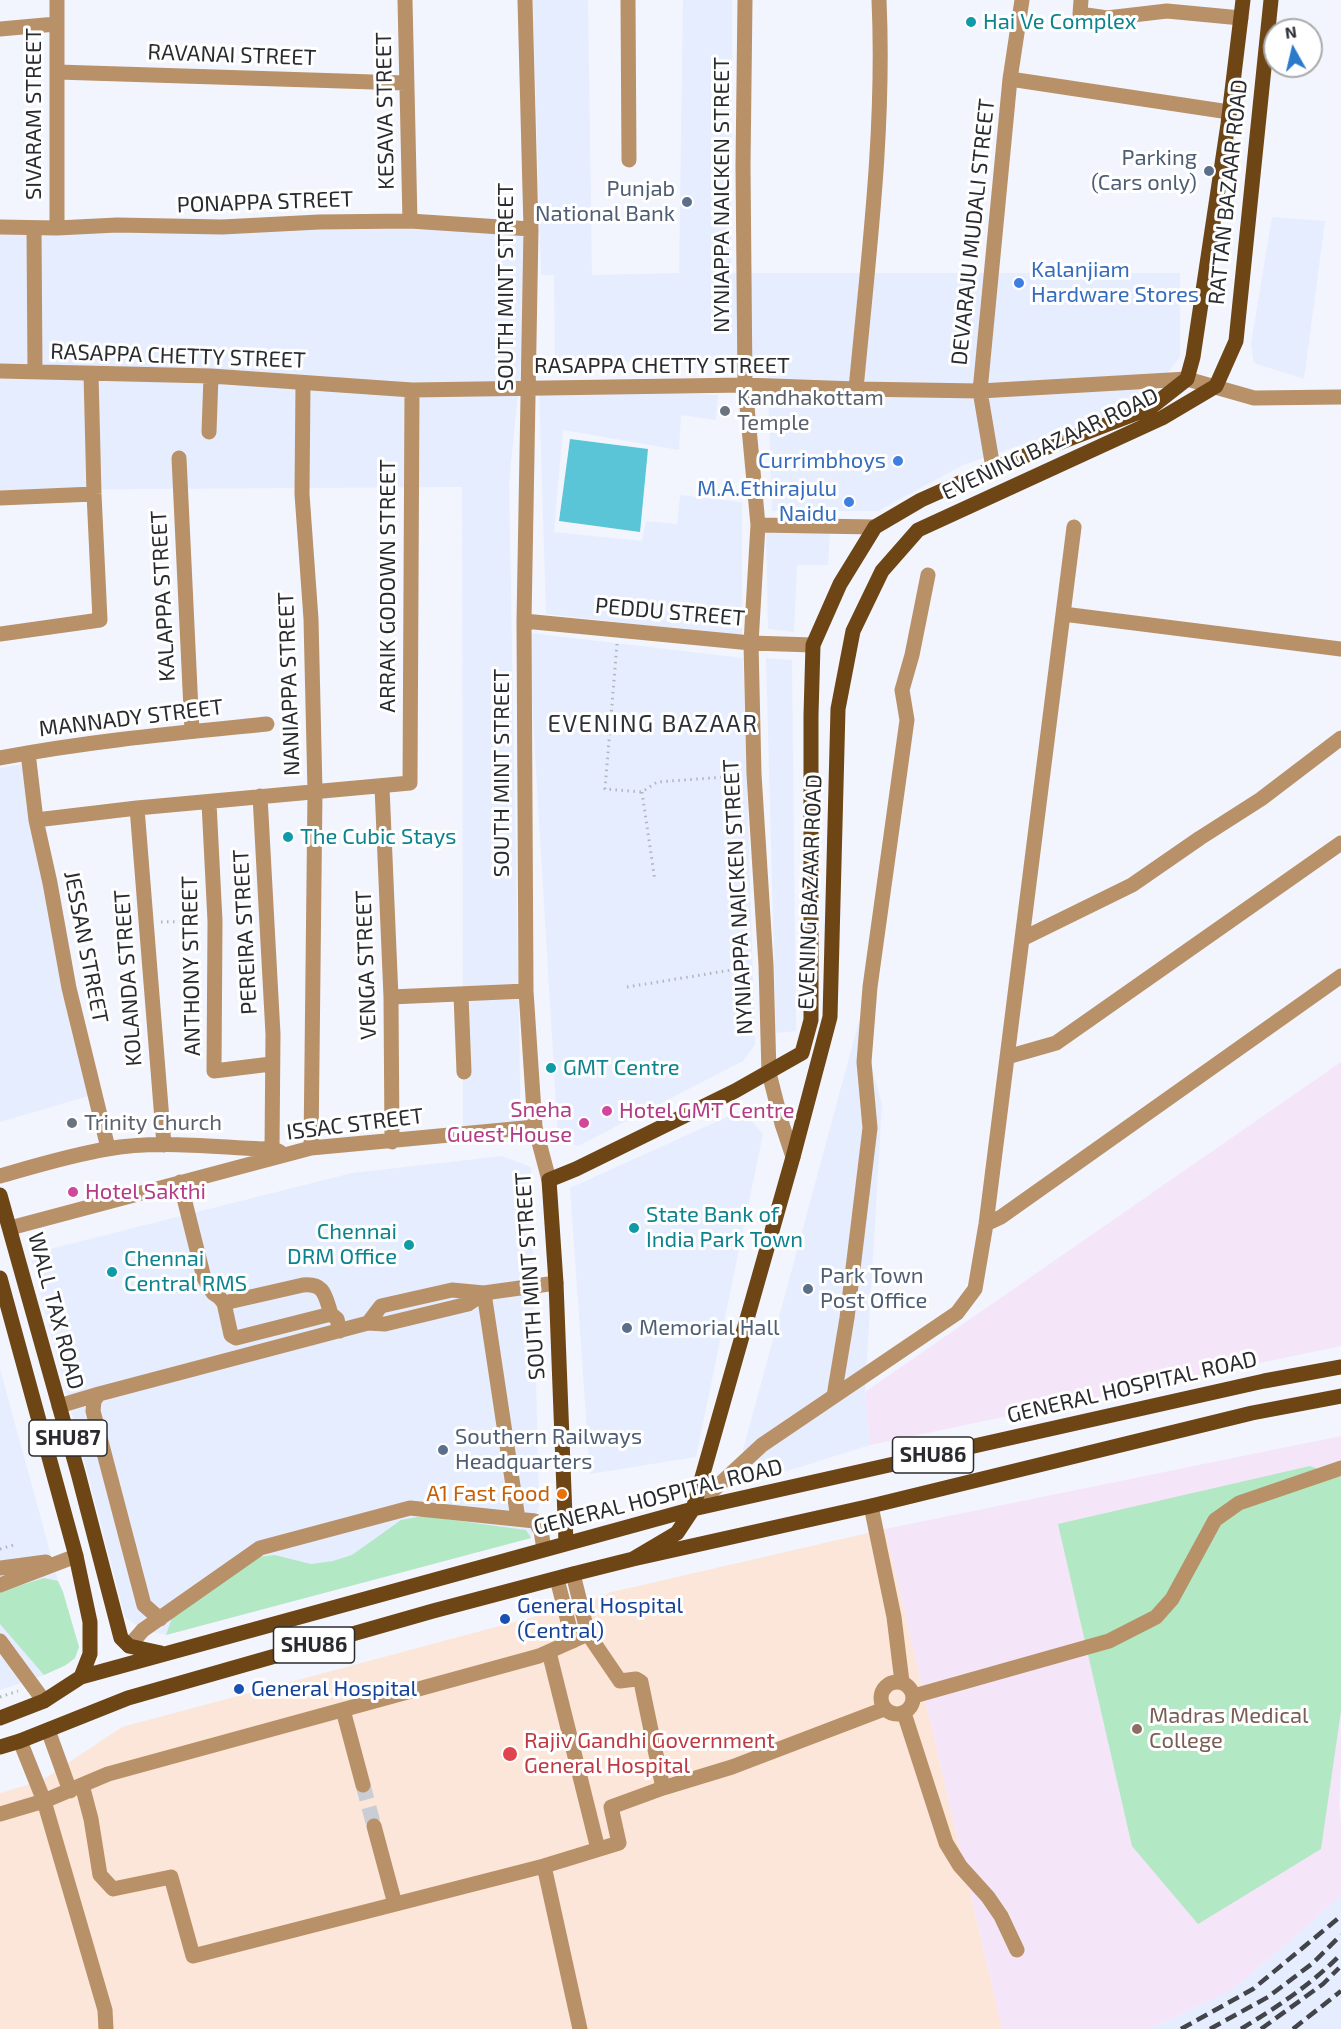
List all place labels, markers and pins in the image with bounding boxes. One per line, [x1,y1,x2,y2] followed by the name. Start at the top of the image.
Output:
[983,9,1136,35] place label: Hai Ve Complex
[964,15,978,29] marker: Hai Ve Complex
[1091,145,1197,196] place label: Parking (Cars only)
[1202,164,1216,178] marker: Parking (Cars only)
[535,176,675,228] place label: Punjab National Bank
[680,195,694,209] marker: Punjab National Bank
[1031,257,1199,308] place label: Kalanjiam Hardware Stores
[1012,276,1026,290] marker: Kalanjiam Hardware Stores
[737,385,884,436] place label: Kandhakottam Temple
[718,404,732,418] marker: Kandhakottam Temple
[758,448,886,474] place label: Currimbhoys
[891,454,905,468] marker: Currimbhoys
[697,476,837,528] place label: M.A.Ethirajulu Naidu
[842,495,856,509] marker: M.A.Ethirajulu Naidu
[300,824,457,850] place label: The Cubic Stays
[281,830,295,844] marker: The Cubic Stays
[563,1055,680,1081] place label: GMT Centre
[544,1061,558,1075] marker: GMT Centre
[447,1097,572,1148] place label: Sneha Guest House
[619,1098,794,1124] place label: Hotel GMT Centre
[600,1104,614,1118] marker: Hotel GMT Centre
[84,1110,222,1136] place label: Trinity Church
[65,1116,79,1130] marker: Trinity Church
[577,1116,591,1130] marker: Sneha Guest House
[85,1179,206,1205] place label: Hotel Sakthi
[66,1185,80,1199] marker: Hotel Sakthi
[646,1202,803,1254] place label: State Bank of India Park Town
[287,1219,397,1270] place label: Chennai DRM Office
[627,1221,641,1235] marker: State Bank of India Park Town
[402,1238,416,1252] marker: Chennai DRM Office
[124,1246,247,1298] place label: Chennai Central RMS
[820,1263,927,1314] place label: Park Town Post Office
[105,1265,119,1279] marker: Chennai Central RMS
[801,1282,815,1296] marker: Park Town Post Office
[639,1315,780,1341] place label: Memorial Hall
[620,1321,634,1335] marker: Memorial Hall
[455,1424,642,1476] place label: Southern Railways Headquarters
[436,1443,450,1457] marker: Southern Railways Headquarters
[426,1481,550,1507] place label: A1 Fast Food
[555,1487,569,1501] marker: A1 Fast Food
[517,1593,683,1645] place label: General Hospital (Central)
[498,1612,512,1626] marker: General Hospital (Central)
[251,1676,417,1702] place label: General Hospital
[232,1682,246,1696] marker: General Hospital
[1149,1703,1308,1754] place label: Madras Medical College
[1130,1722,1144,1736] marker: Madras Medical College
[524,1728,775,1780] place label: Rajiv Gandhi Government General Hospital
[501,1745,519,1763] marker: Rajiv Gandhi Government General Hospital

